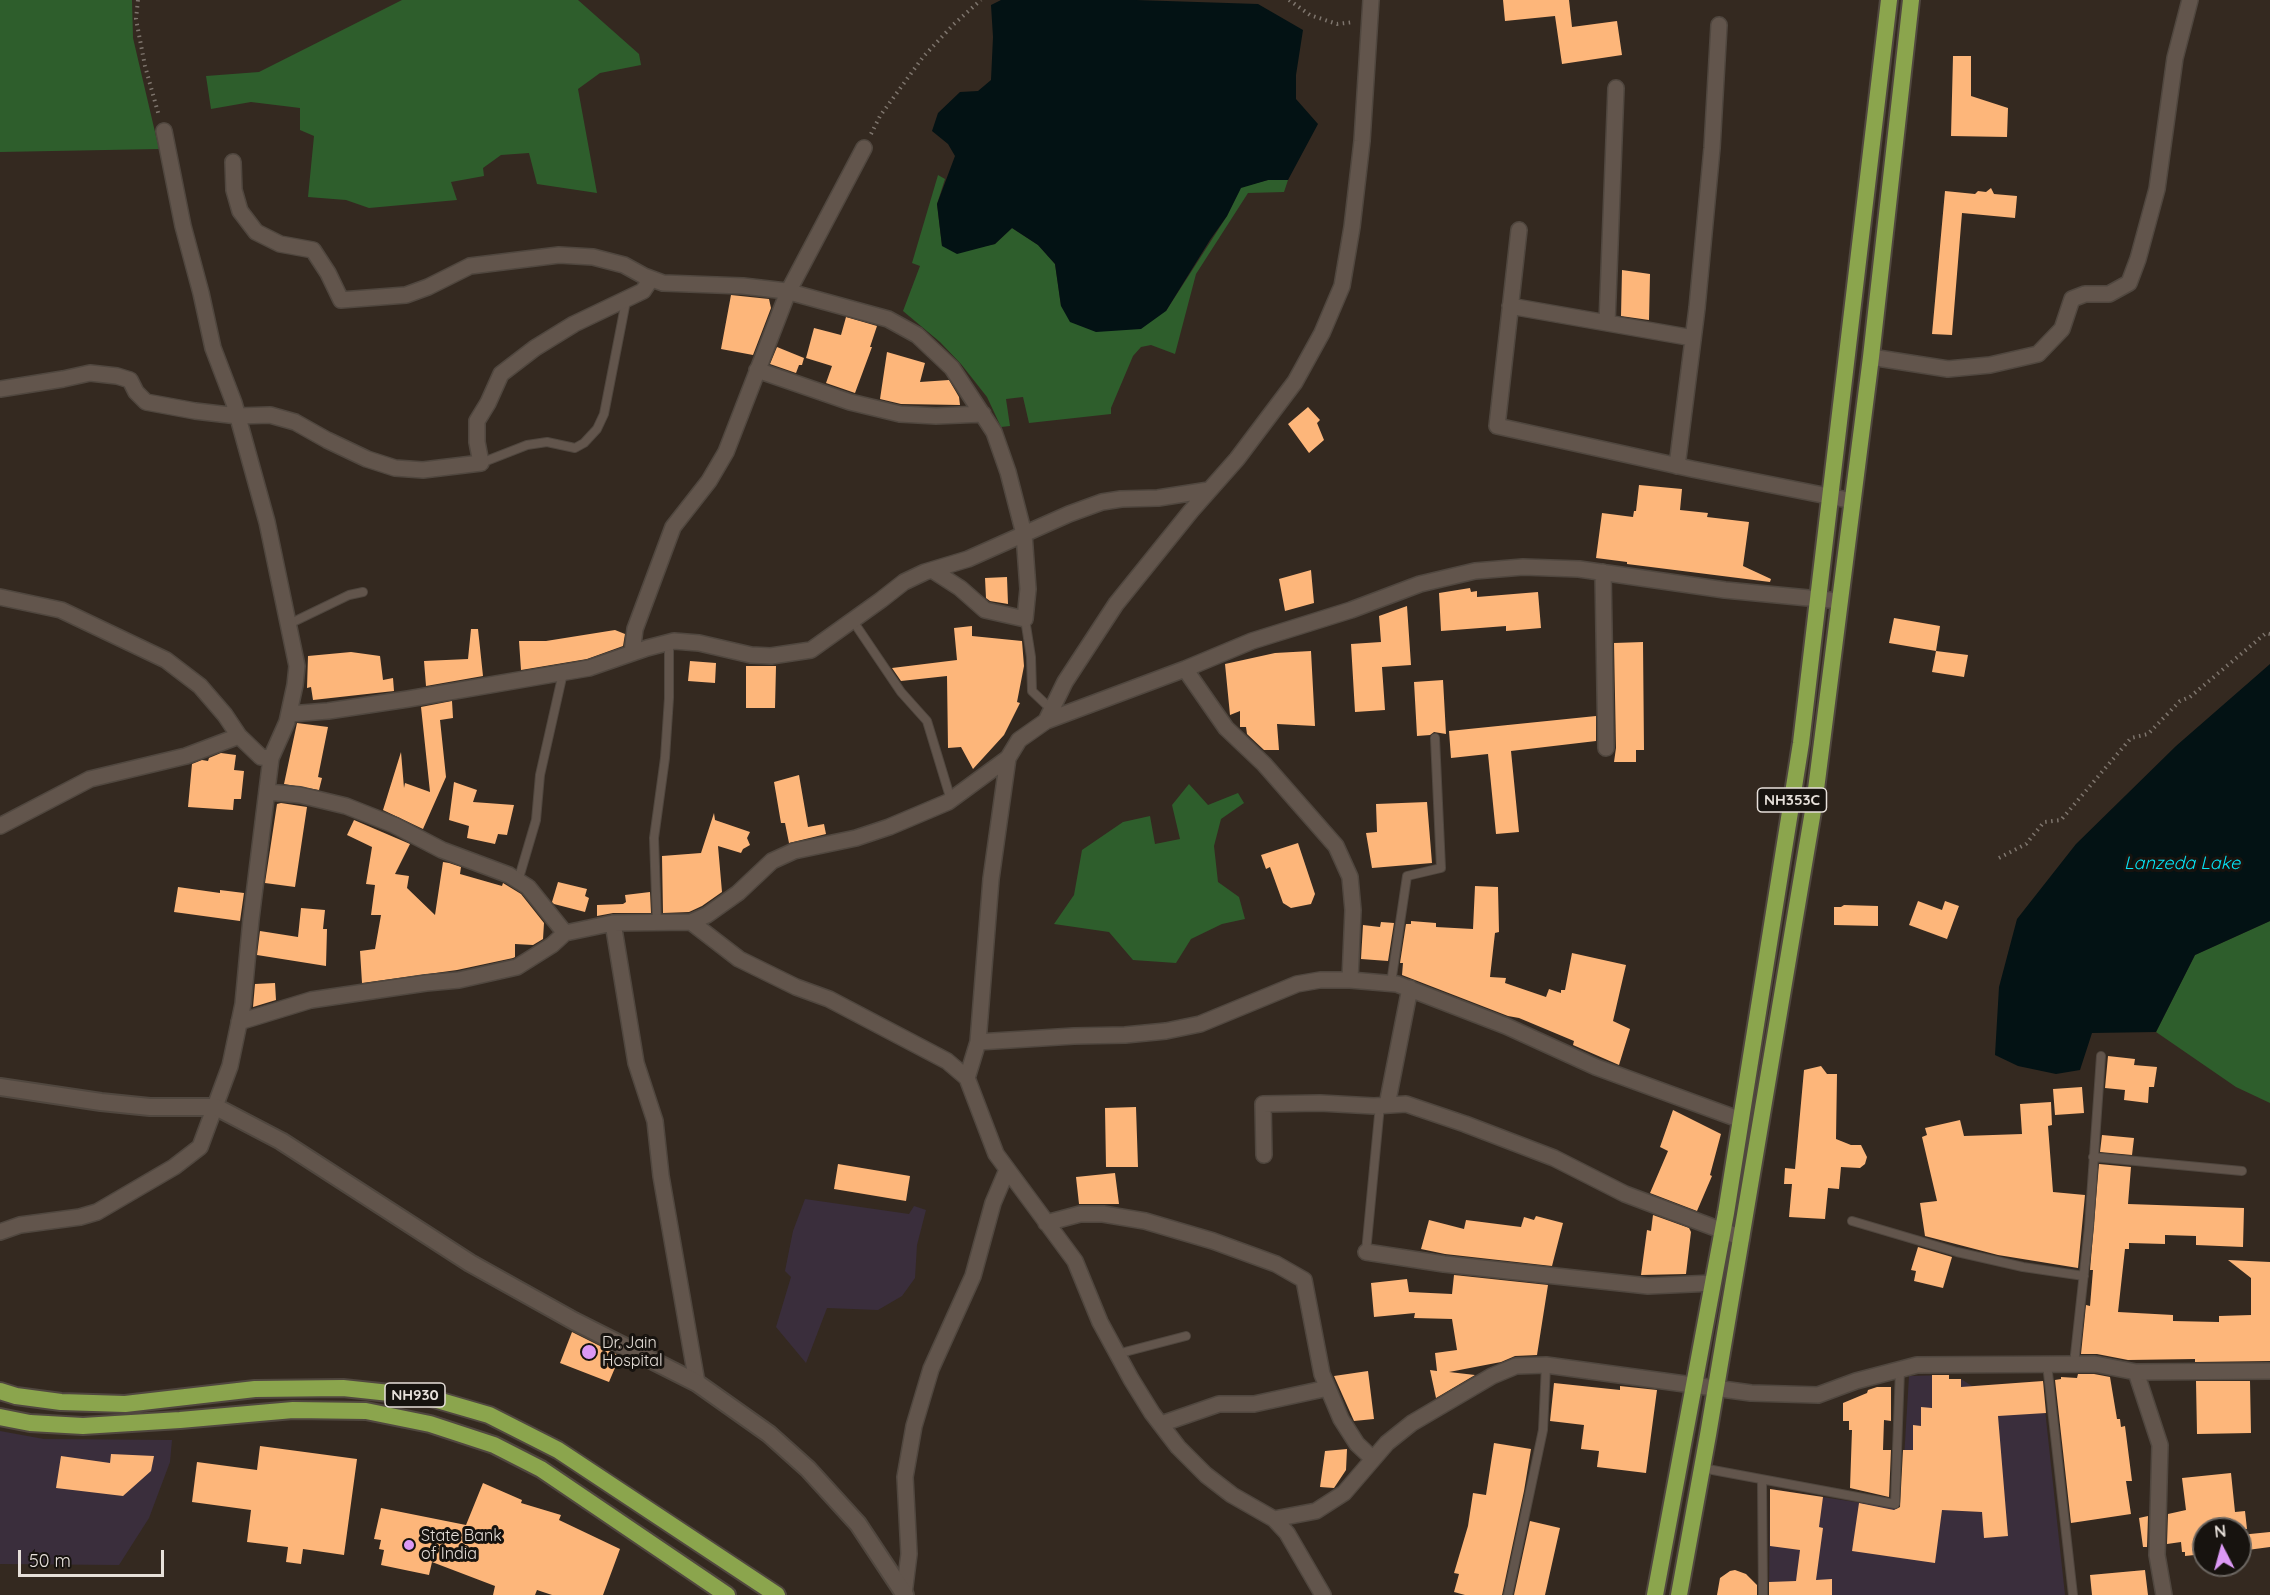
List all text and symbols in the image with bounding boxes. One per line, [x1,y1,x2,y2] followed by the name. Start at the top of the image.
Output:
[1758,788,1826,812] road number: NH353C
[2124,853,2240,875] water label: Lanzeda Lake
[602,1333,663,1371] place label: Dr. Jain Hospital
[580,1343,598,1361] marker: Dr. Jain Hospital
[385,1383,445,1407] road number: NH930
[2192,1517,2252,1577] north arrow
[2213,1521,2227,1542] text: N
[421,1526,502,1564] place label: State Bank of India
[21,1538,166,1576] scale bar
[402,1538,416,1552] marker: State Bank of India
[29,1549,71,1572] text: 50 m

